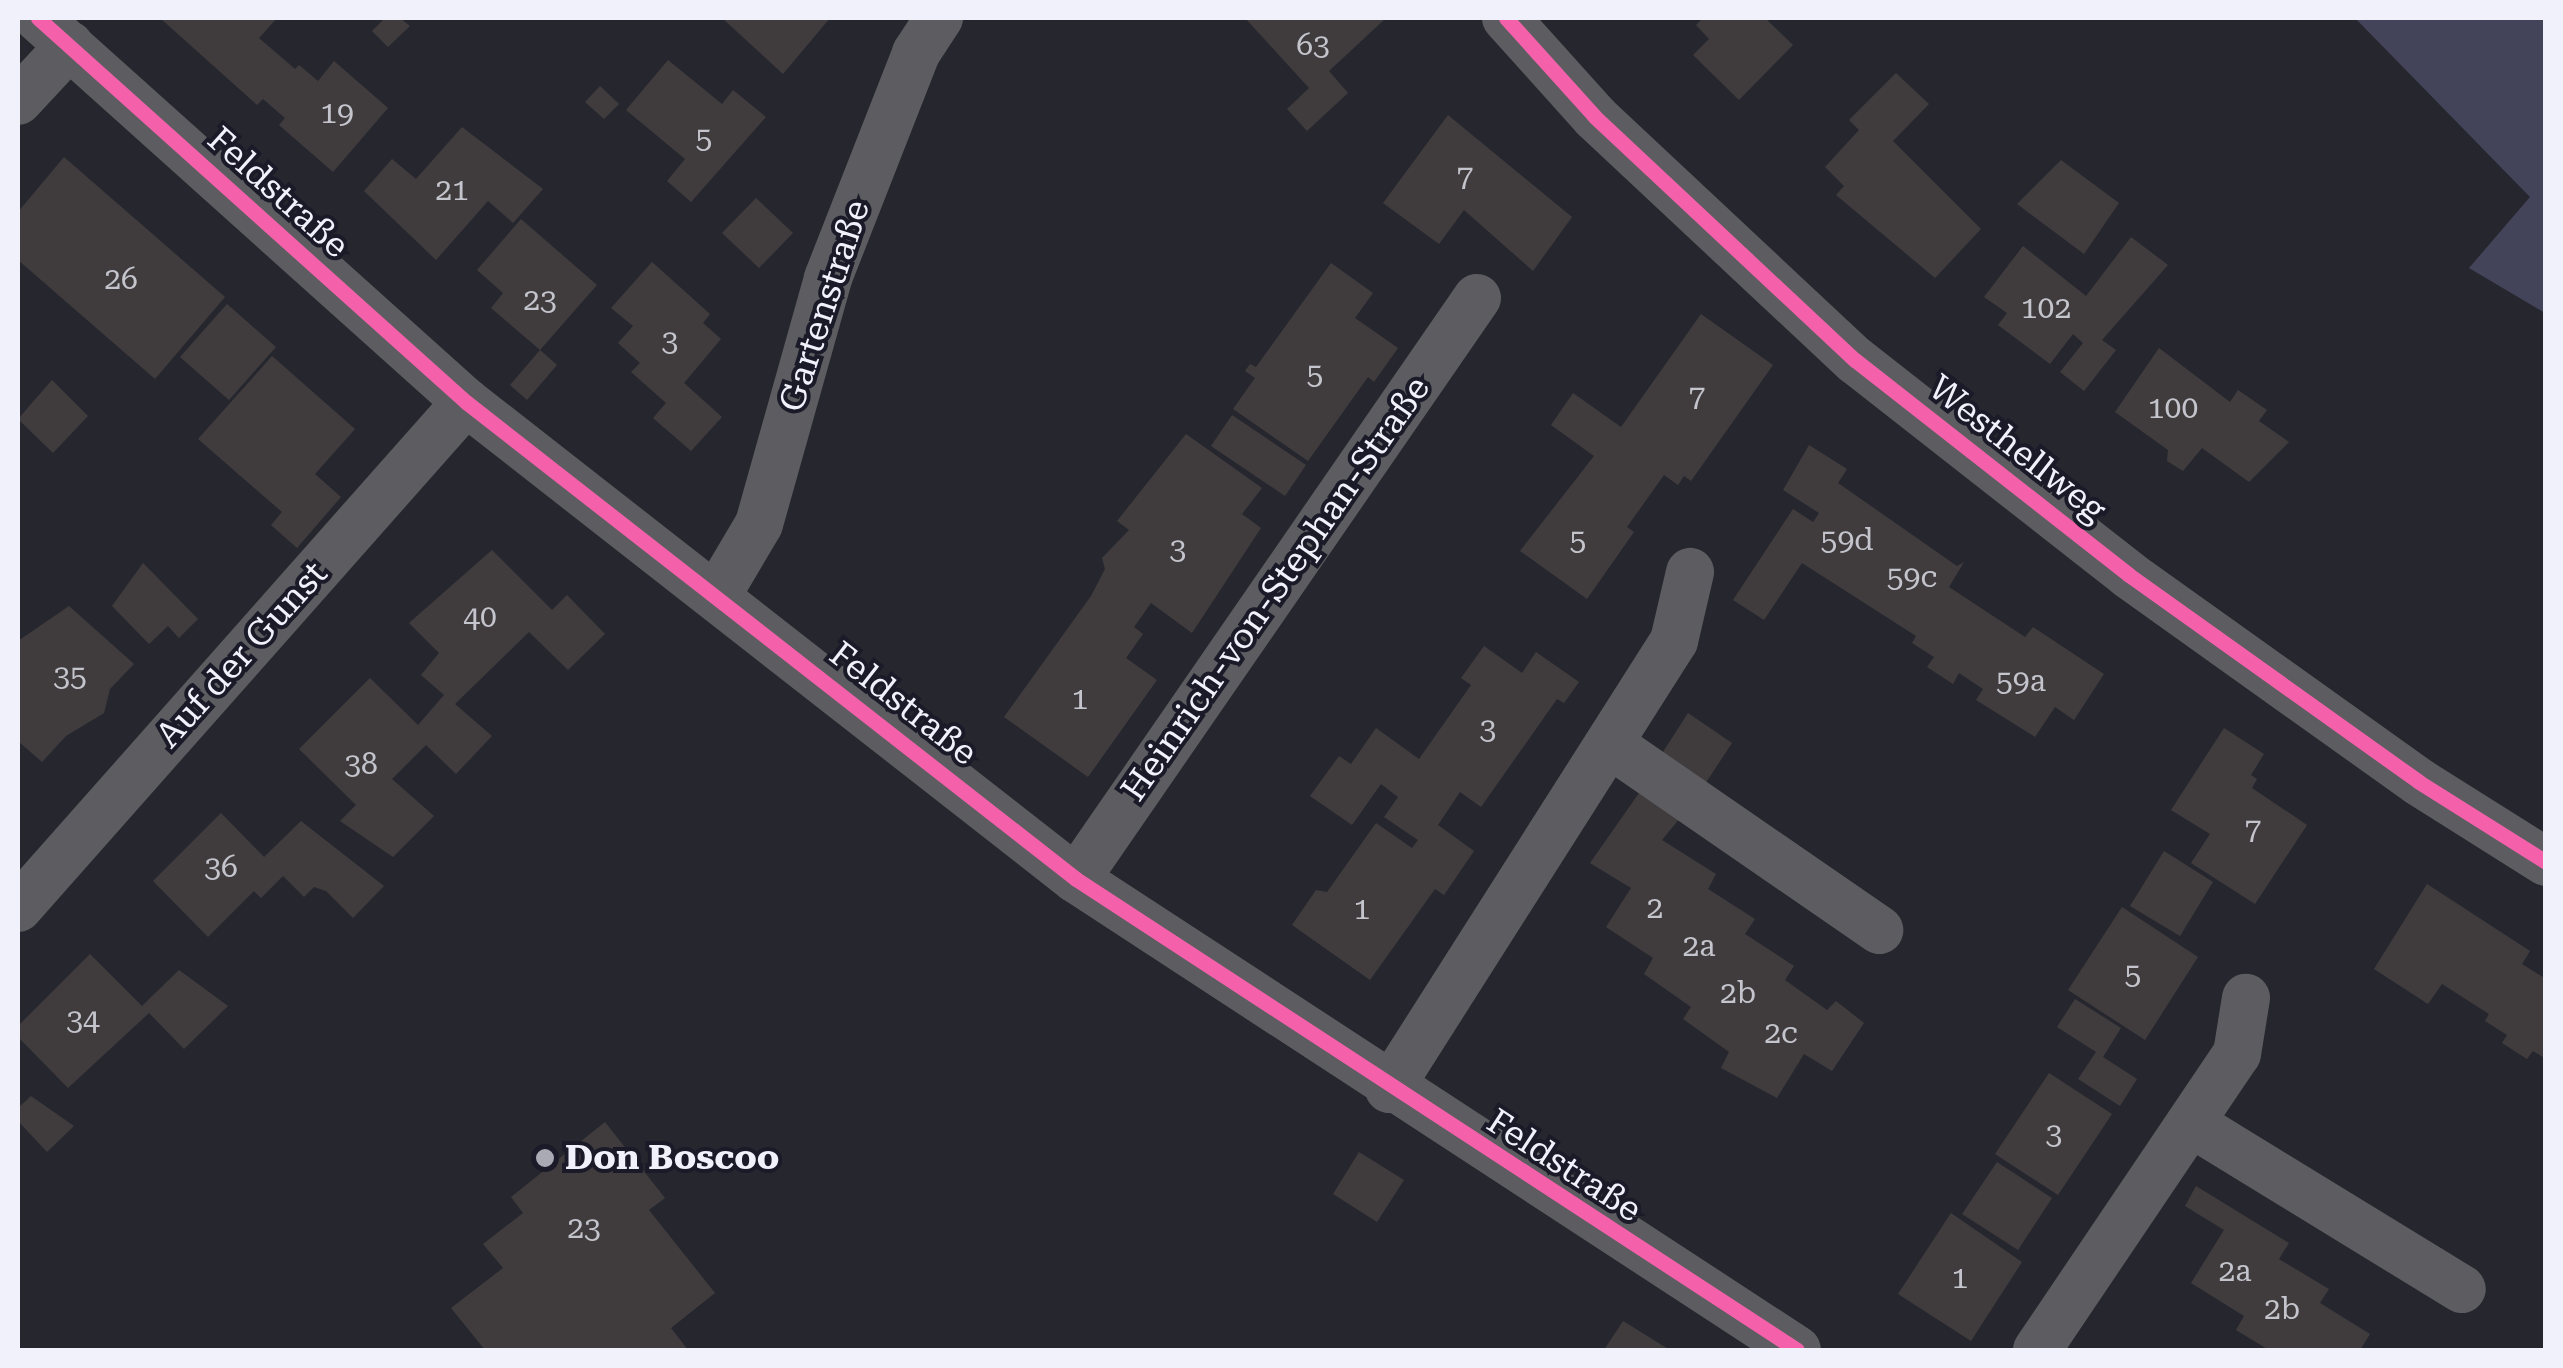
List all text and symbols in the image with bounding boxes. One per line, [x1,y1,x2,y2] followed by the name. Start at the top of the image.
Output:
[1296,27,1330,63] house number: 63
[320,95,354,131] house number: 19
[199,119,357,267] street label: Feldstraße
[696,120,712,156] house number: 5
[1457,158,1473,194] house number: 7
[435,172,469,208] house number: 21
[771,195,879,417] street label: Gartenstraße
[104,261,138,297] house number: 26
[523,282,557,318] house number: 23
[2021,290,2071,326] house number: 102
[662,323,678,359] house number: 3
[1307,356,1323,392] house number: 5
[1920,367,2114,531] street label: Westhellweg
[1113,369,1439,809] street label: Heinrich-von-Stephan-Straße
[1689,378,1705,414] house number: 7
[2148,390,2198,426] house number: 100
[1570,522,1586,558] house number: 5
[1821,522,1873,558] house number: 59d
[1170,531,1186,567] house number: 3
[148,553,336,757] street label: Auf der Gunst
[1887,559,1937,595] house number: 59c
[463,599,497,635] house number: 40
[821,633,985,775] street label: Feldstraße
[53,658,87,694] house number: 35
[1996,663,2046,699] house number: 59a
[1072,681,1088,717] house number: 1
[1480,711,1496,747] house number: 3
[344,746,378,782] house number: 38
[2245,811,2261,847] house number: 7
[204,849,238,885] house number: 36
[1647,890,1663,926] house number: 2
[1354,891,1370,927] house number: 1
[1682,928,1716,964] house number: 2a
[2125,956,2141,992] house number: 5
[1720,975,1756,1011] house number: 2b
[66,1002,100,1038] house number: 34
[1764,1015,1798,1051] house number: 2c
[1479,1101,1649,1231] street label: Feldstraße
[2046,1116,2062,1152] house number: 3
[565,1137,779,1179] place label: Don Boscoo
[534,1147,556,1169] marker: Don Boscoo
[567,1210,601,1246] house number: 23
[2218,1253,2252,1289] house number: 2a
[1952,1260,1968,1296] house number: 1
[2264,1291,2300,1327] house number: 2b

